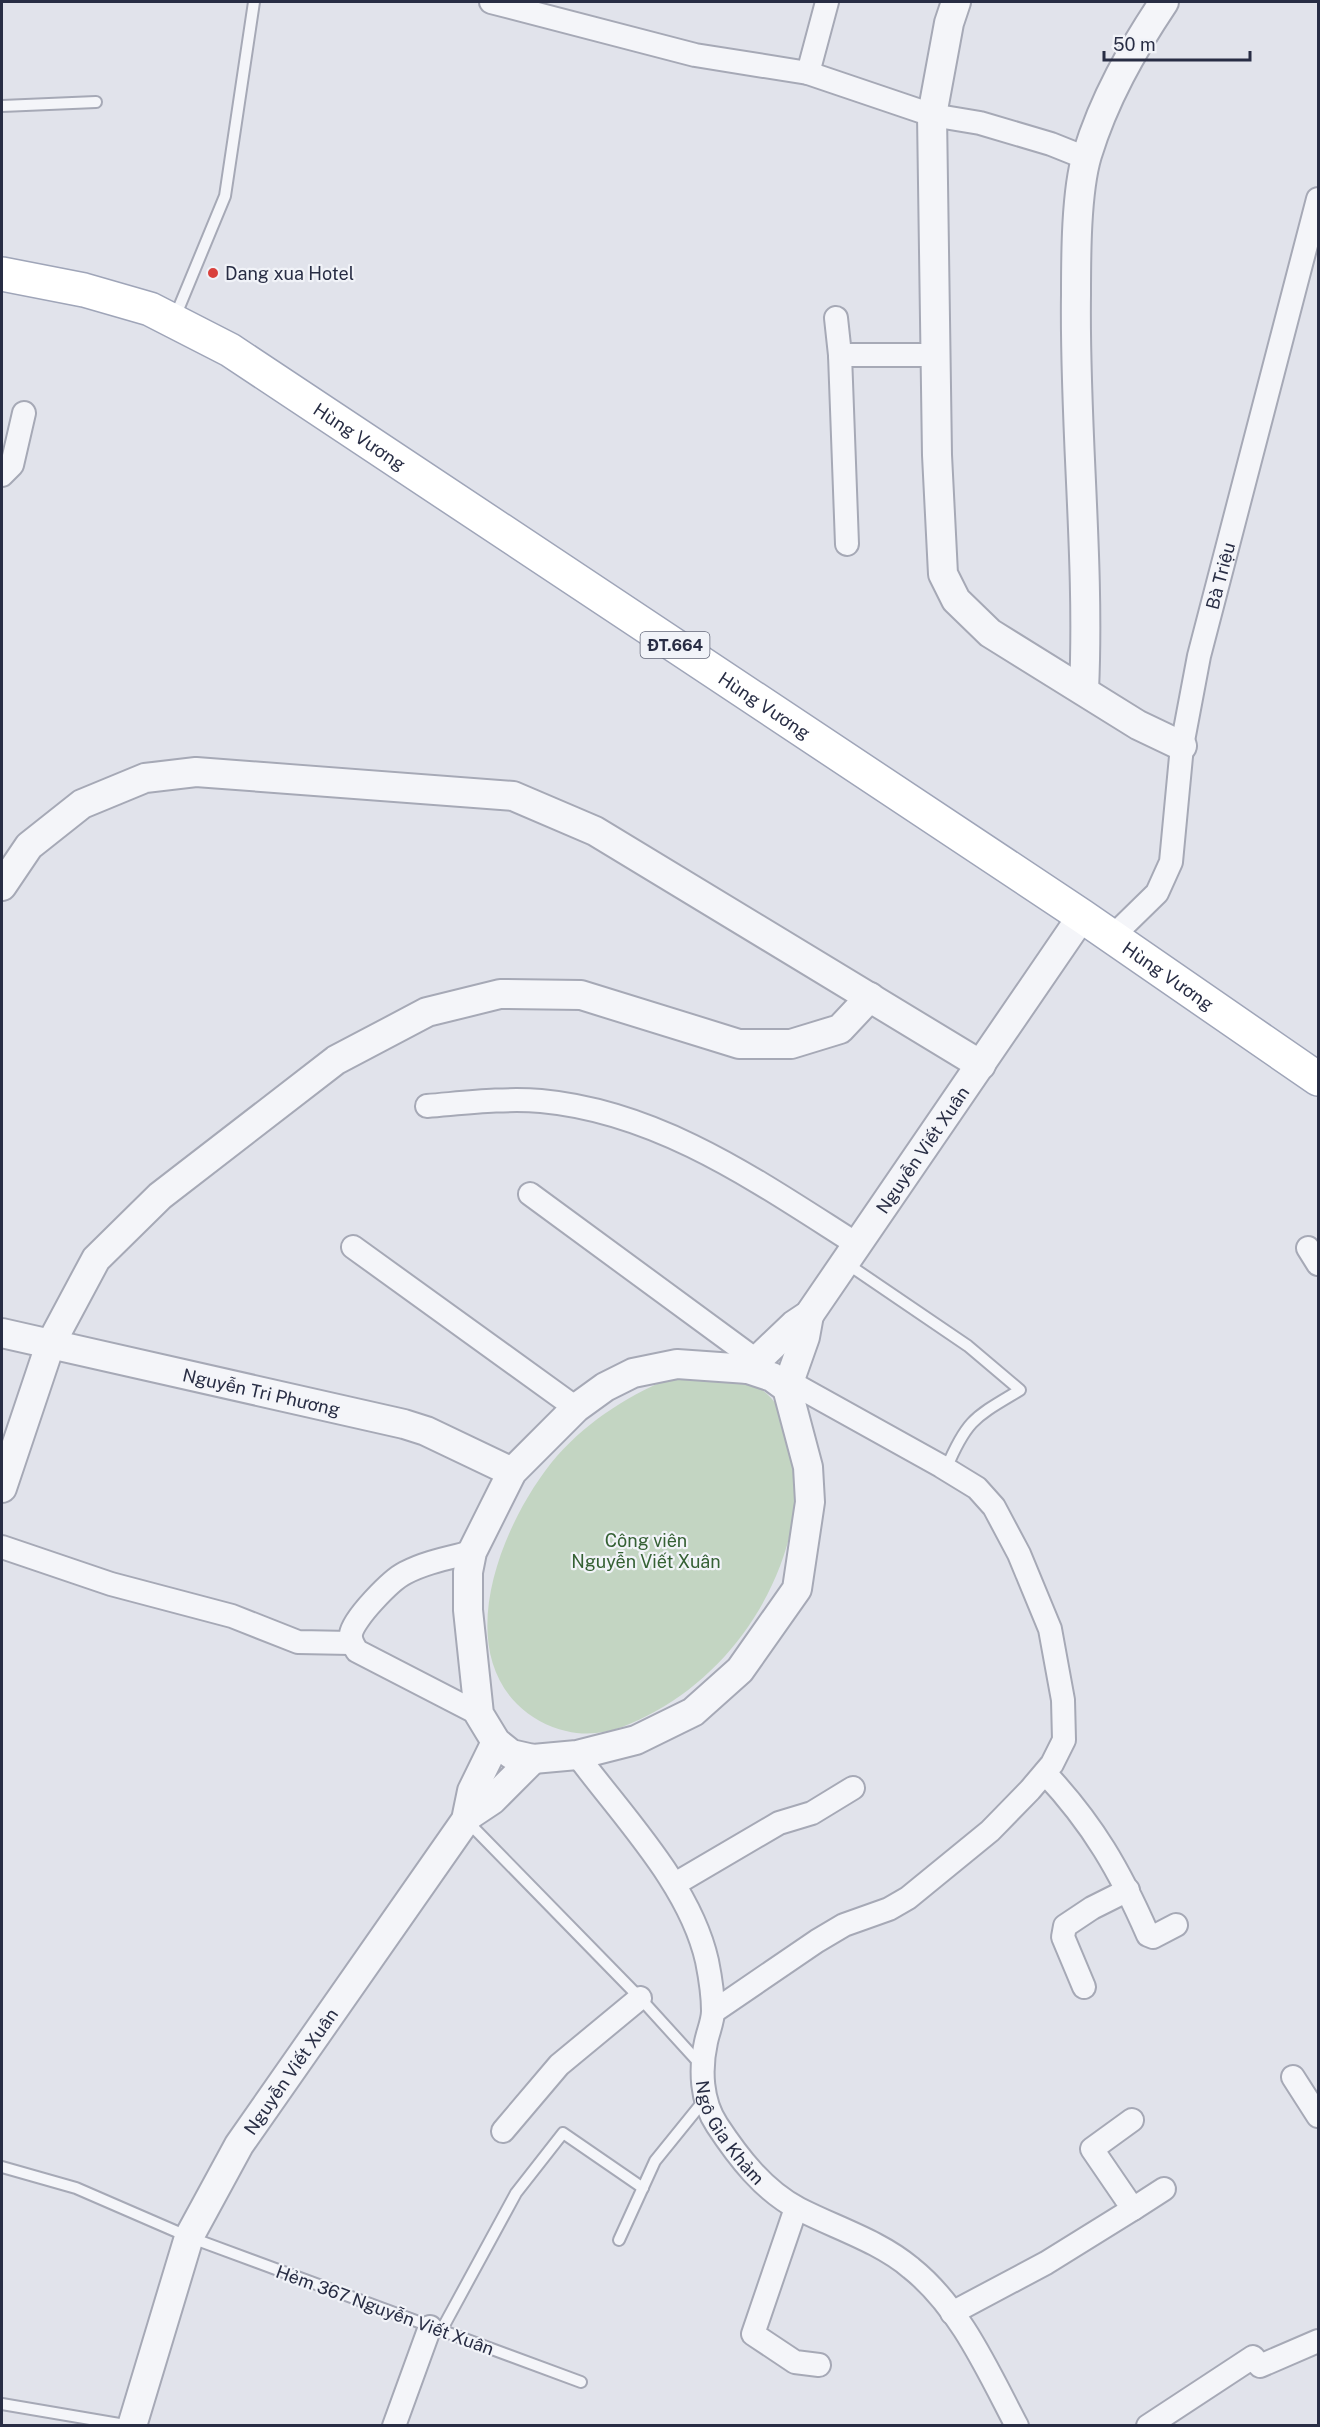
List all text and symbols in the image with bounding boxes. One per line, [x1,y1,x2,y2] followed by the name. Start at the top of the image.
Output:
[1104,24,1250,62] scale bar
[1113,34,1156,55] text: 50 m
[225,263,354,284] place label: Dang xua Hotel
[206,266,220,280] marker: Dang xua Hotel
[310,398,410,474] street label: Hùng Vương
[1201,540,1239,612] street label: Bà Triệu
[640,632,710,658] road number: ĐT.664
[715,667,815,743] street label: Hùng Vương
[1119,937,1218,1014] street label: Hùng Vương
[871,1082,973,1217] street label: Nguyễn Viết Xuân
[181,1364,342,1420] street label: Nguyễn Tri Phương
[571,1530,721,1572] park label: Công viên Nguyễn Viết Xuân
[239,2004,342,2139] street label: Nguyễn Viết Xuân
[692,2079,769,2189] street label: Ngô Gia Khảm
[273,2261,497,2359] street label: Hẻm 367 Nguyễn Viết Xuân

